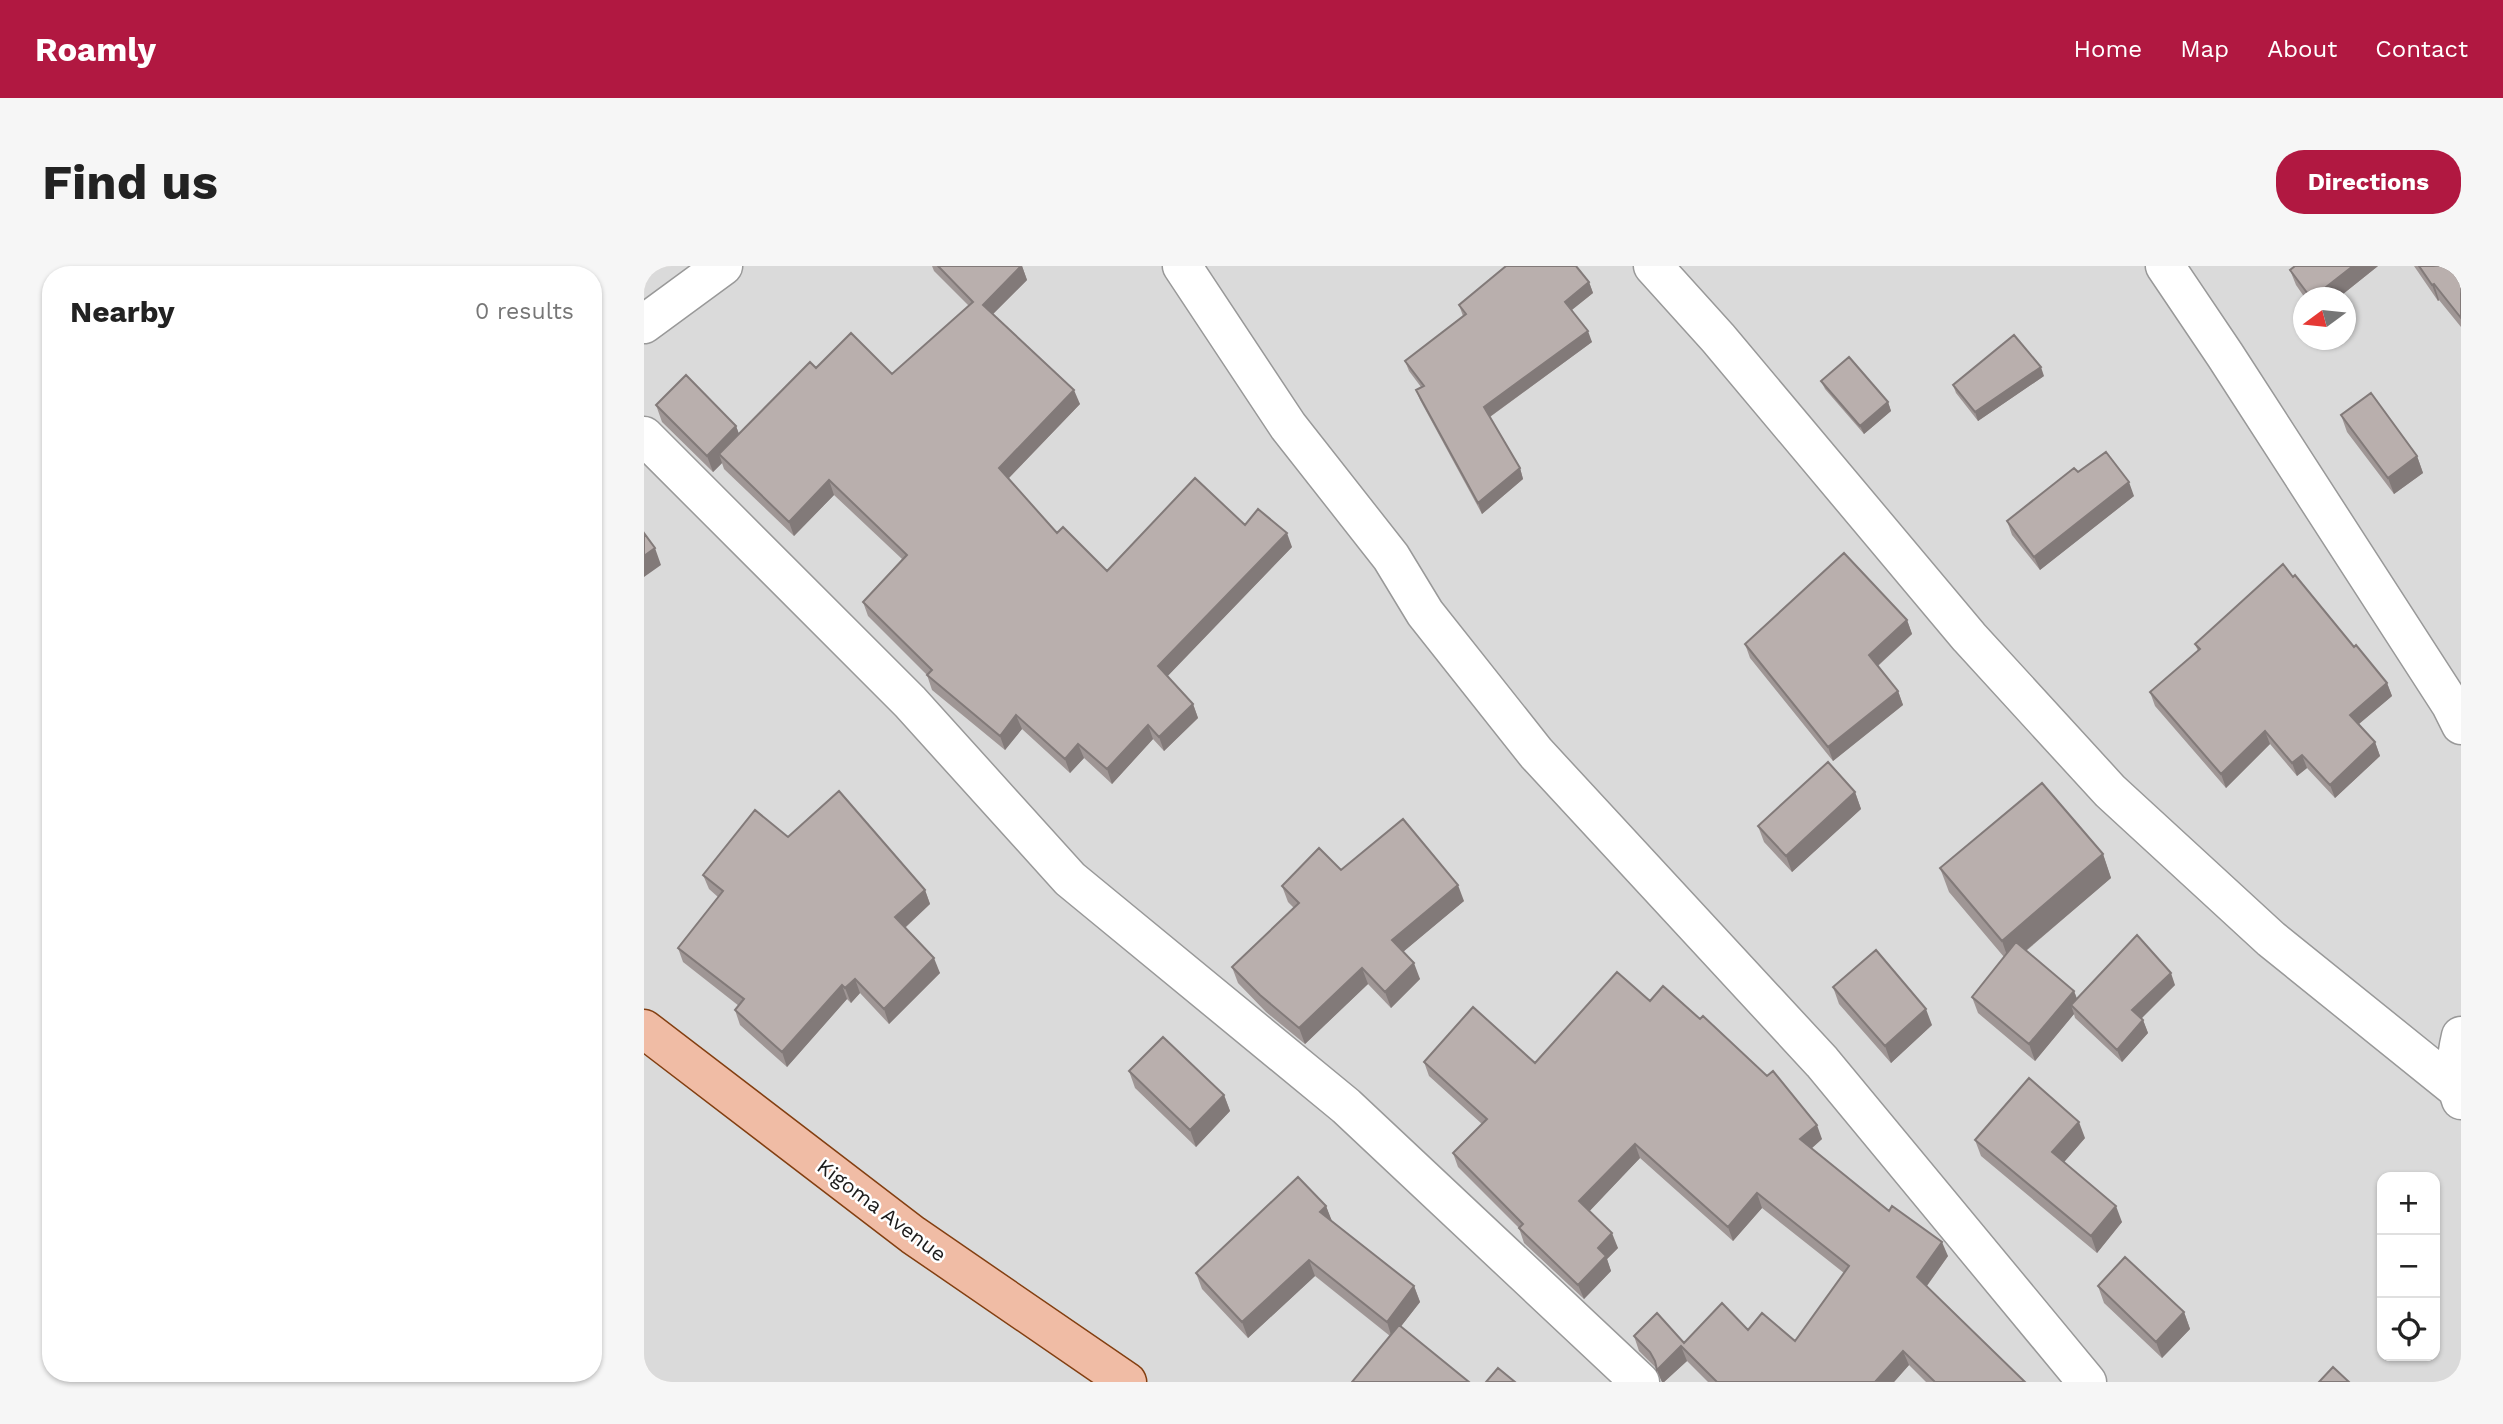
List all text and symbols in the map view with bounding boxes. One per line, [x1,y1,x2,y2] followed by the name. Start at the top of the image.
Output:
[35,30,156,69] text: Roamly
[2074,35,2142,63] text: Home
[2180,35,2229,63] text: Map
[2267,35,2337,63] text: About
[2375,35,2468,63] text: Contact
[2276,150,2461,214] button: Directions
[42,153,218,211] text: Find us
[2293,287,2356,350] north arrow
[70,294,175,329] text: Nearby
[475,298,574,325] text: 0 results
[813,1153,951,1267] street label: Kigoma Avenue
[2377,1172,2440,1361] map controls
[2377,1172,2440,1235] button: +
[2377,1235,2440,1298] button: −
[2377,1298,2440,1361] button: locate

